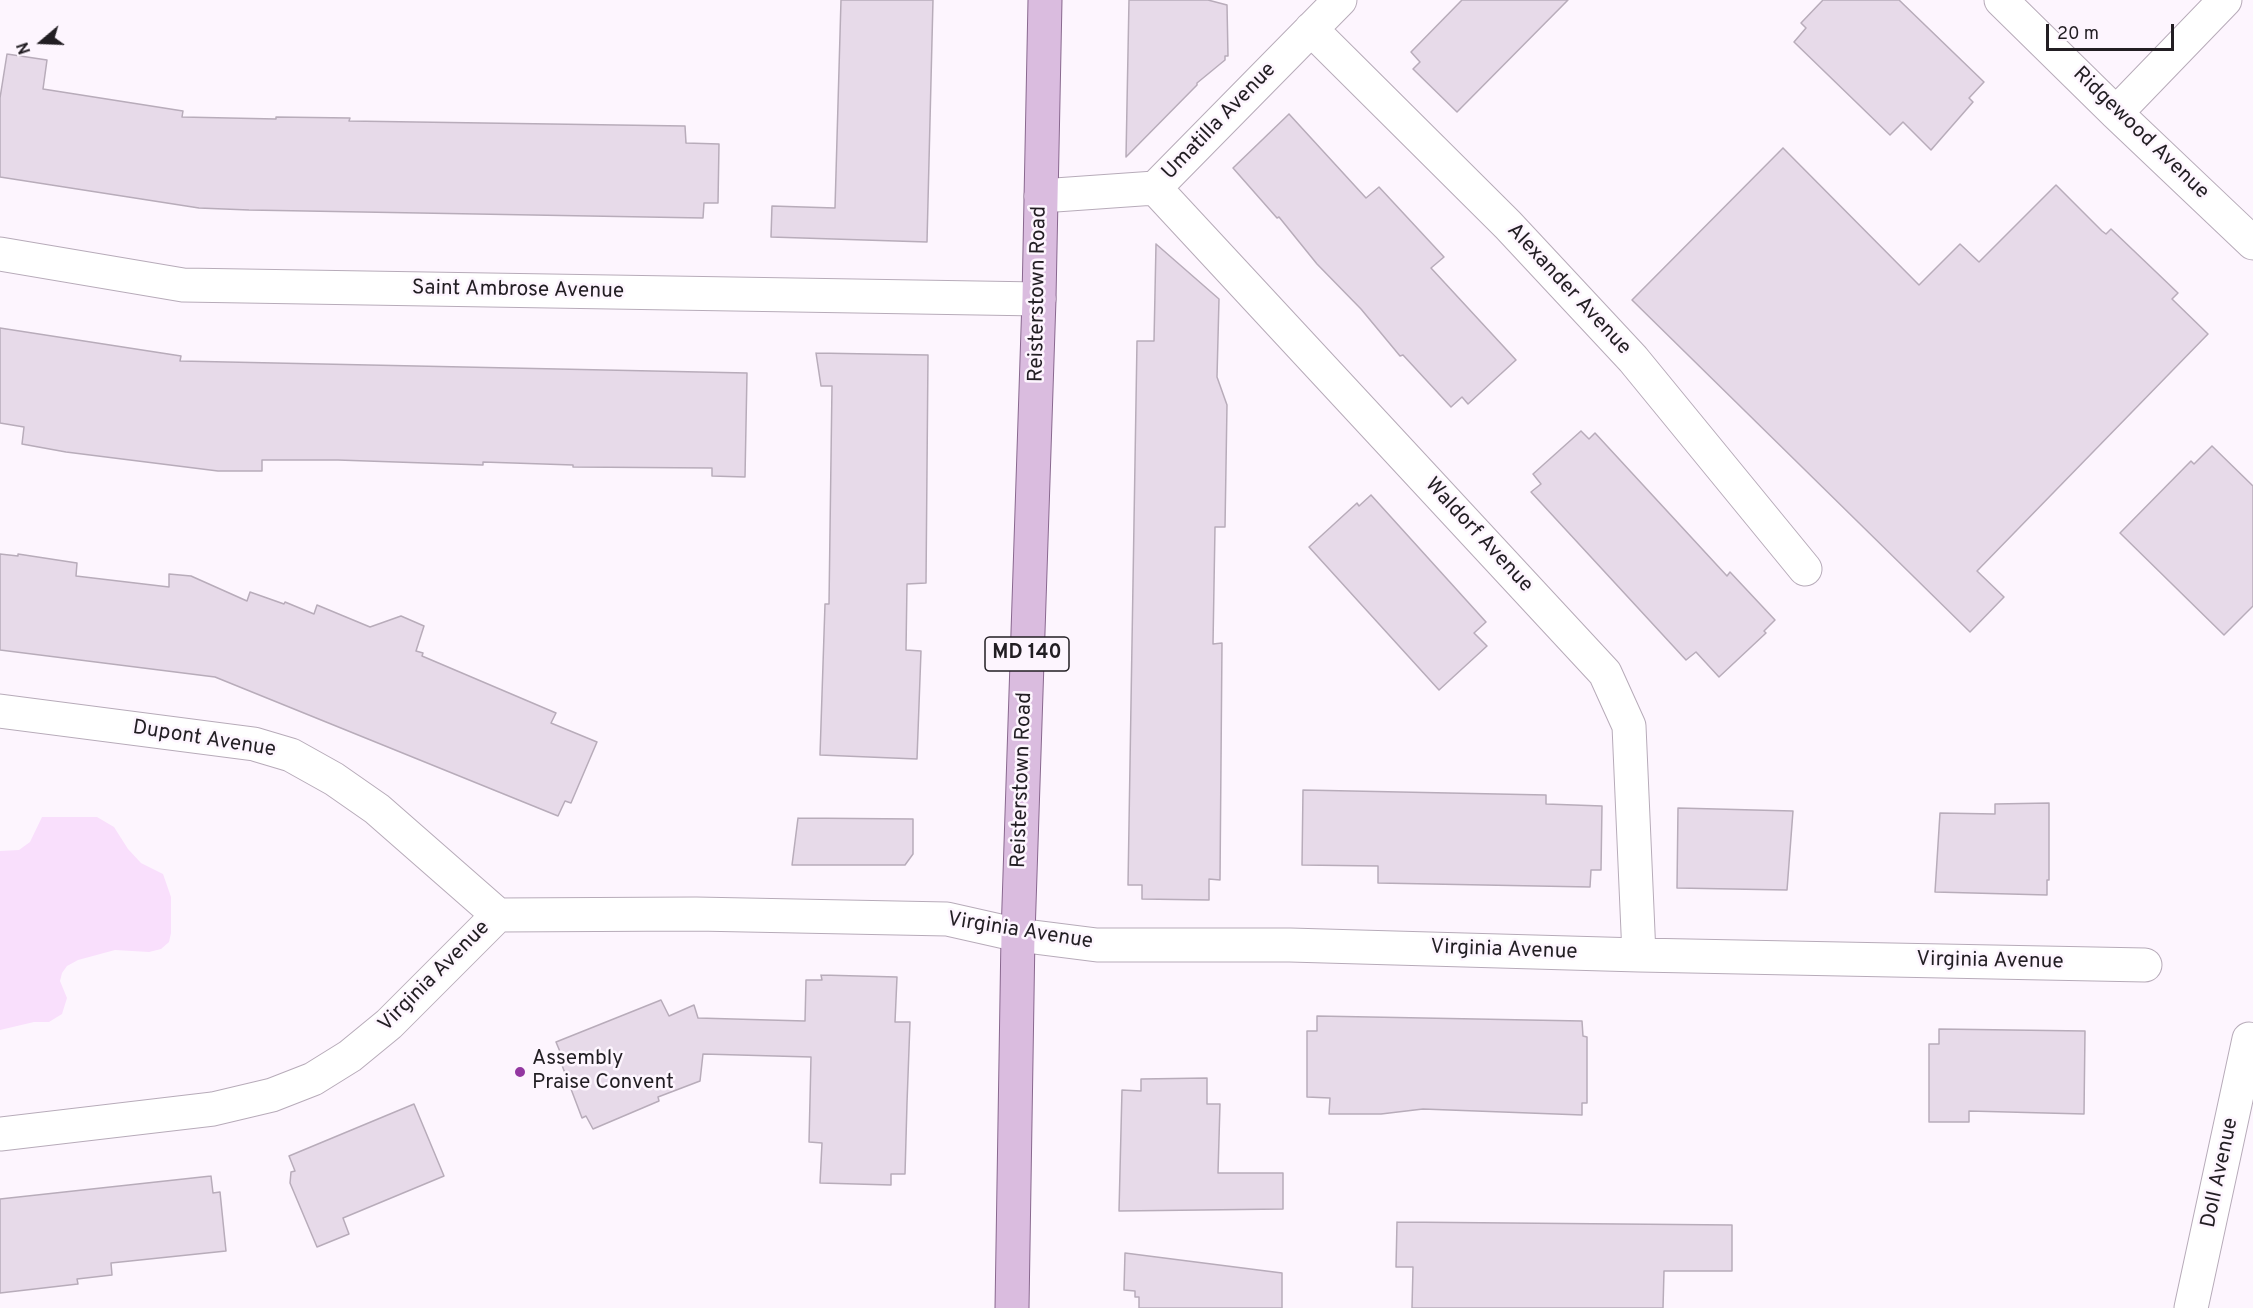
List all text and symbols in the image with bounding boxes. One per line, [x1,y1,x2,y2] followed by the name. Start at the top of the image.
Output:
[12,12,72,72] north arrow
[2049,12,2176,50] scale bar
[2057,23,2099,46] text: 20 m
[14,39,36,57] text: N
[1158,58,1282,186] street label: Umatilla Avenue
[2067,63,2213,205] street label: Ridgewood Avenue
[1025,206,1053,382] street label: Reisterstown Road
[1501,219,1635,361] street label: Alexander Avenue
[412,277,624,305] street label: Saint Ambrose Avenue
[1418,473,1538,599] street label: Waldorf Avenue
[985,637,1069,671] road number: MD 140
[1007,692,1039,868] street label: Reisterstown Road
[131,716,277,764] street label: Dupont Avenue
[945,908,1095,956] street label: Virginia Avenue
[374,916,496,1038] street label: Virginia Avenue
[1430,936,1578,966] street label: Virginia Avenue
[1916,948,2064,976] street label: Virginia Avenue
[532,1047,674,1097] place label: Assembly Praise Convent
[513,1065,527,1079] marker: Assembly Praise Convent
[2197,1116,2245,1230] street label: Doll Avenue

